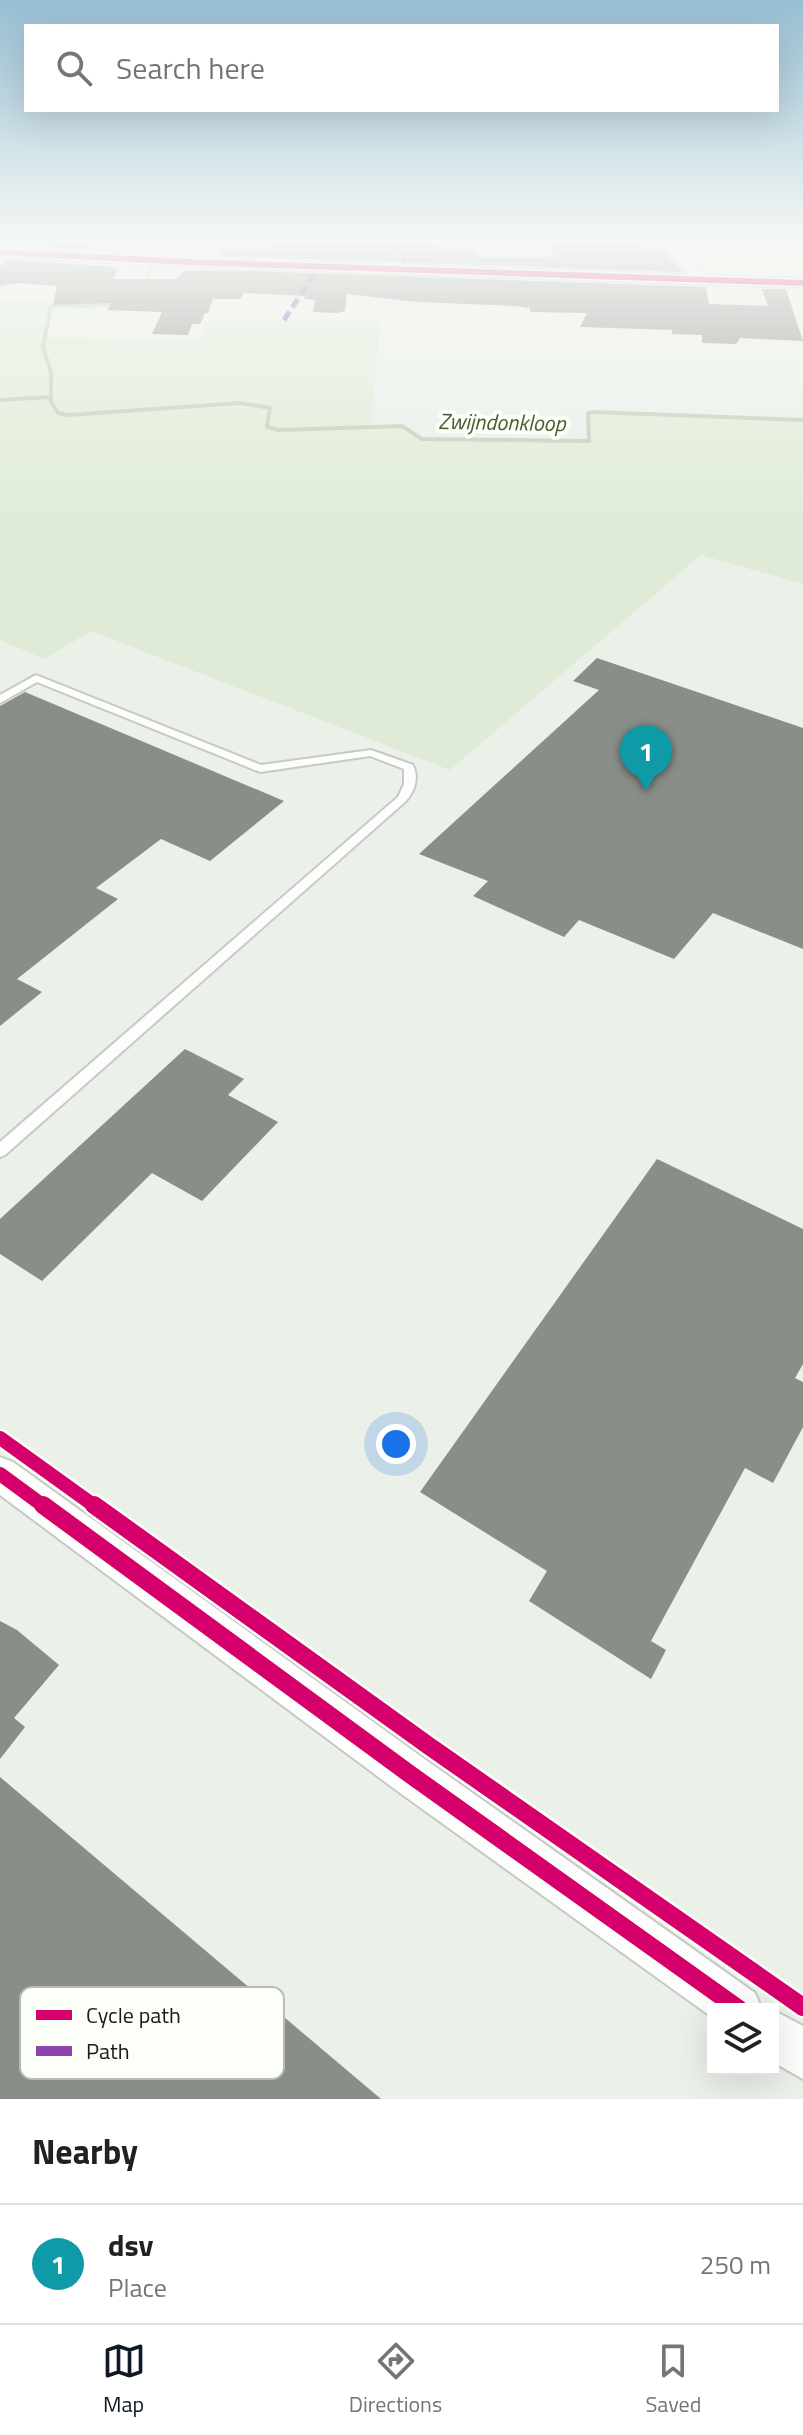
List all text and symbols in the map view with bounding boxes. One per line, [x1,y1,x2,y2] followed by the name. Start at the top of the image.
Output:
[24,24,779,112] search box
[116,45,265,91] text: Search here
[52,46,96,90] icon: search
[438,404,567,440] water label: Zwijndonkloop
[620,725,672,791] pin: 1
[376,1424,416,1464] your location
[20,1987,284,2079] legend
[86,1998,181,2032] text: Cycle path
[707,2003,779,2075] map controls
[707,2003,779,2075] button: layers
[86,2034,130,2068] text: Path
[32,2125,138,2177] text: Nearby
[108,2222,153,2268] text: dsv
[51,2245,65,2284] text: 1
[700,2245,771,2284] text: 250 m
[108,2268,167,2307] text: Place
[102,2339,146,2421] tab: Map
[349,2339,442,2421] tab: Directions
[645,2339,701,2421] tab: Saved

